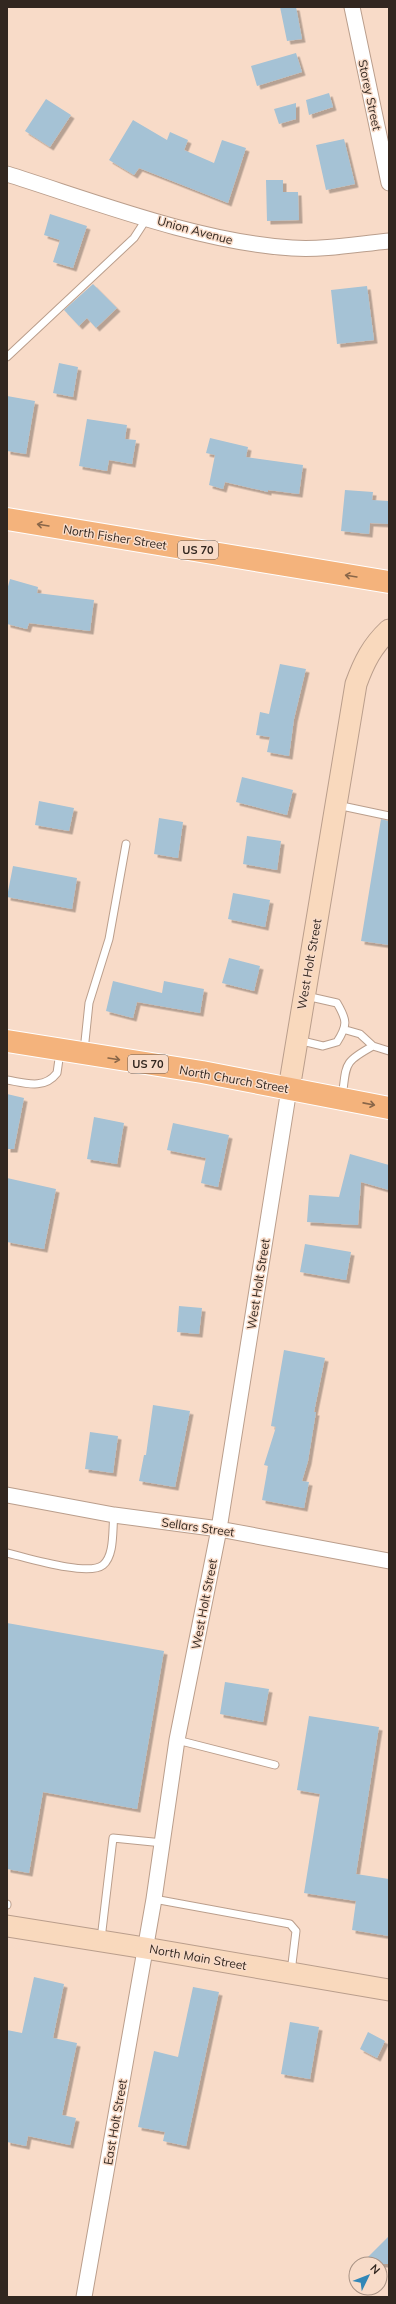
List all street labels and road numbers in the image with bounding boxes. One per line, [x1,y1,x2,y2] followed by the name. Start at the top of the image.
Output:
[355,58,385,132] street label: Storey Street
[156,213,234,247] street label: Union Avenue
[62,521,168,553] street label: North Fisher Street
[178,541,218,559] road number: US 70
[294,917,324,1011] street label: West Holt Street
[128,1055,168,1073] road number: US 70
[178,1062,290,1096] street label: North Church Street
[243,1237,273,1331] street label: West Holt Street
[161,1514,235,1540] street label: Sellars Street
[188,1558,220,1650] street label: West Holt Street
[148,1941,248,1973] street label: North Main Street
[100,2078,130,2166] street label: East Holt Street

